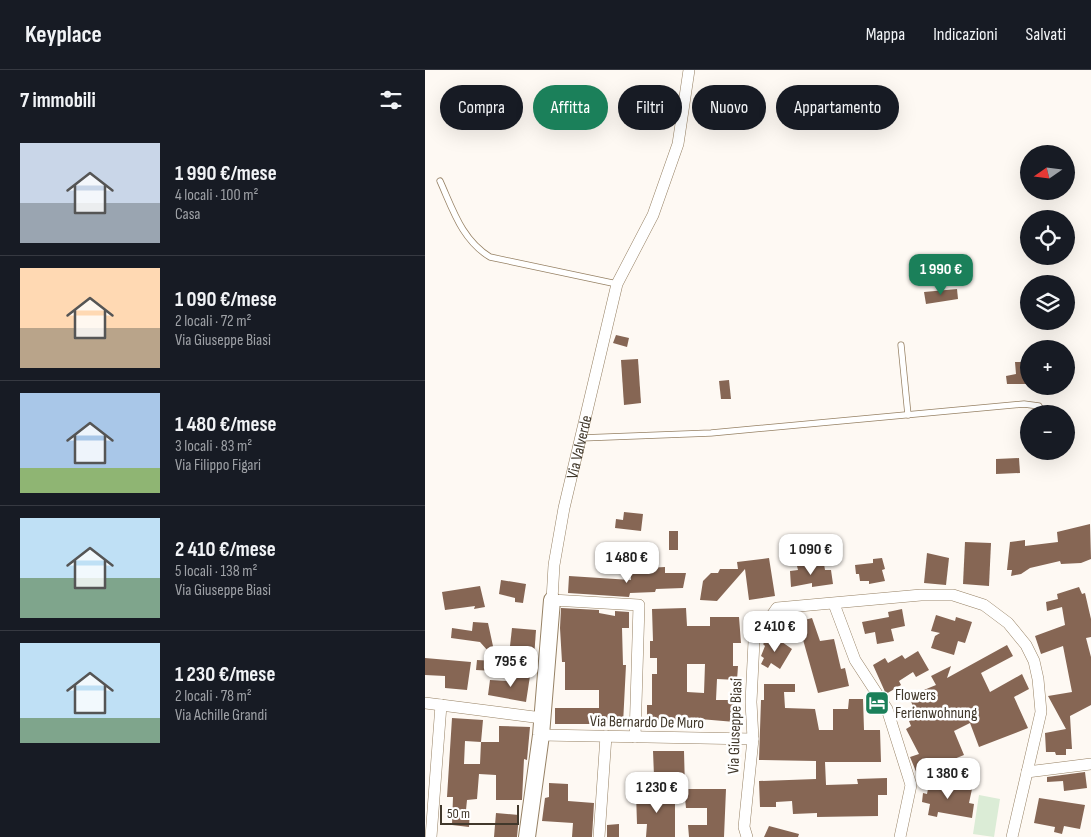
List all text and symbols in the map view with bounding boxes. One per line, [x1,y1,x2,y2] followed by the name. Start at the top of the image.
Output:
[25,20,102,49] text: Keyplace
[866,24,905,45] text: Mappa
[933,24,998,45] text: Indicazioni
[1026,24,1066,45] text: Salvati
[440,85,523,130] chip: Compra
[533,85,608,130] chip: Affitta
[618,85,682,130] chip: Filtri
[692,85,766,130] chip: Nuovo
[776,85,899,130] chip: Appartamento
[377,86,405,114] icon: filters
[20,88,96,113] text: 7 immobili
[1020,145,1075,200] north arrow
[1020,145,1075,460] map controls
[175,161,277,186] text: 1 990 €/mese
[60,163,120,223] icon: home
[175,186,258,205] text: 4 locali · 100 m²
[175,205,201,224] text: Casa
[1020,210,1075,265] button: locate
[895,254,987,296] pin: 1 990 €
[920,260,962,279] text: 1 990 €
[1020,275,1075,330] button: layers
[175,287,277,312] text: 1 090 €/mese
[60,288,120,348] icon: home
[175,312,251,331] text: 2 locali · 72 m²
[175,331,271,350] text: Via Giuseppe Biasi
[1020,340,1075,395] button: +
[1020,405,1075,460] button: −
[175,412,276,437] text: 1 480 €/mese
[60,413,120,473] icon: home
[563,413,597,481] street label: Via Valverde
[175,437,252,456] text: 3 locali · 83 m²
[175,456,261,475] text: Via Filippo Figari
[765,534,857,576] pin: 1 090 €
[175,537,276,562] text: 2 410 €/mese
[60,538,120,598] icon: home
[790,540,832,559] text: 1 090 €
[581,542,673,584] pin: 1 480 €
[606,548,648,567] text: 1 480 €
[175,562,258,581] text: 5 locali · 138 m²
[175,581,271,600] text: Via Giuseppe Biasi
[729,610,821,653] pin: 2 410 €
[754,617,796,636] text: 2 410 €
[476,646,546,688] pin: 795 €
[495,652,527,671] text: 795 €
[175,662,275,687] text: 1 230 €/mese
[60,663,120,723] icon: home
[724,678,747,774] street label: Via Giuseppe Biasi
[895,686,977,723] place label: Flowers Ferienwohnung
[175,687,252,706] text: 2 locali · 78 m²
[864,690,890,716] hotel icon: Flowers Ferienwohnung
[175,706,267,725] text: Via Achille Grandi
[590,712,704,733] street label: Via Bernardo De Muro
[902,758,994,800] pin: 1 380 €
[927,764,969,783] text: 1 380 €
[611,772,703,814] pin: 1 230 €
[636,778,678,797] text: 1 230 €
[440,802,519,825] scale bar
[447,805,470,822] text: 50 m

